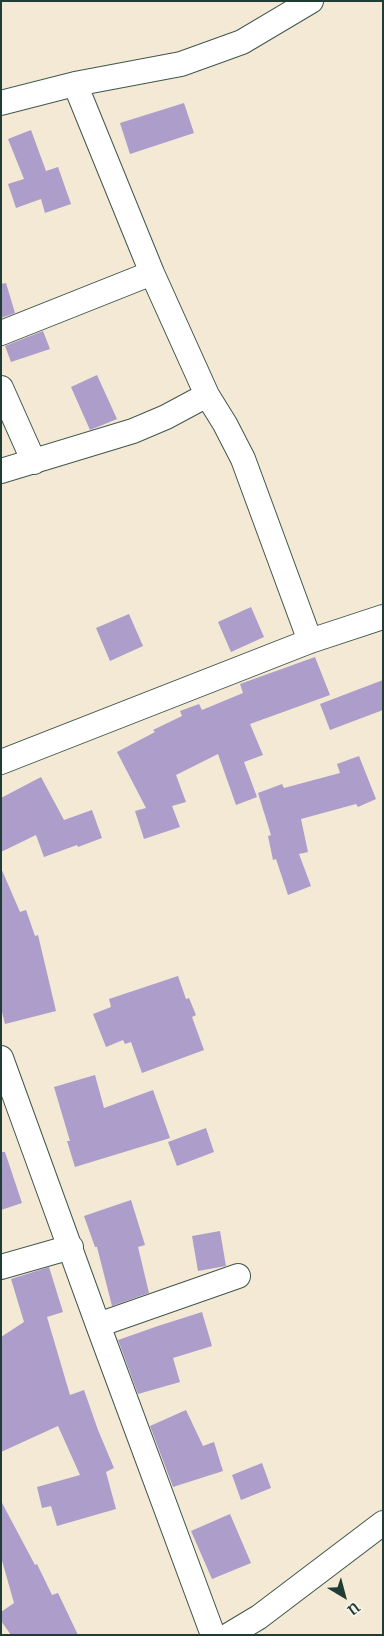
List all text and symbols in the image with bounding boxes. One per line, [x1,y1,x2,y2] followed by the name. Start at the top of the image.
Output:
[319,1571,369,1621] north arrow
[344,1598,363,1618] text: U

